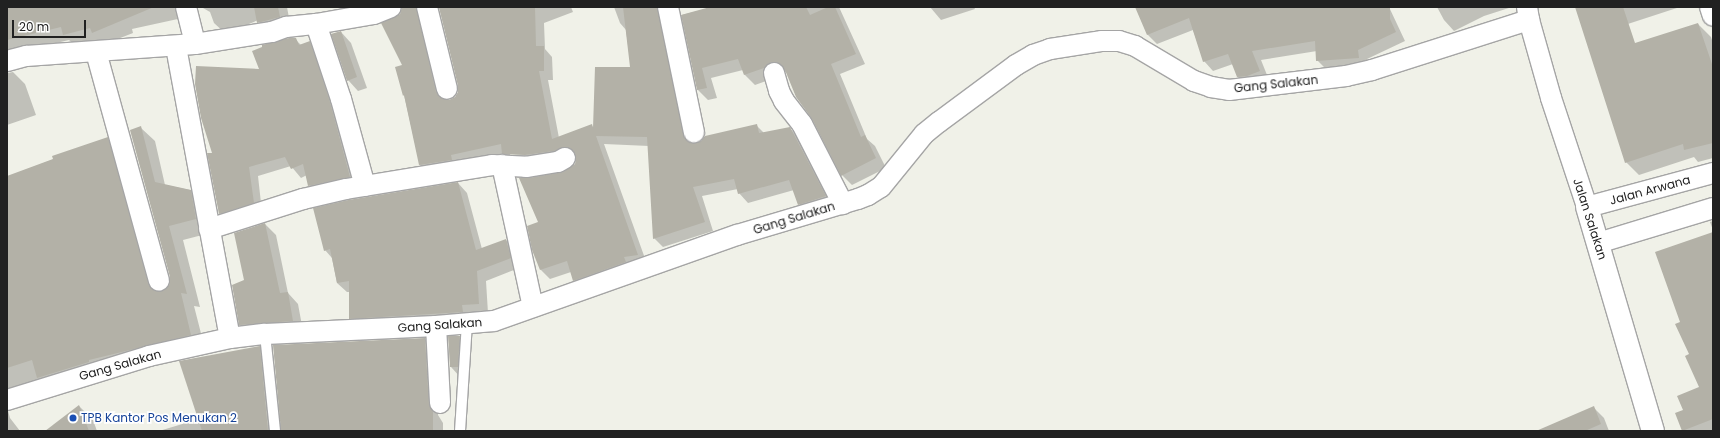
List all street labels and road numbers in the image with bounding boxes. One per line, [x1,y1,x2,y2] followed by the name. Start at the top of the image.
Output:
[1233,72,1319,96] street label: Gang Salakan
[1608,172,1692,208] street label: Jalan Arwana
[1570,177,1610,261] street label: Jalan Salakan
[751,199,837,237] street label: Gang Salakan
[397,315,483,335] street label: Gang Salakan
[77,346,163,384] street label: Gang Salakan

